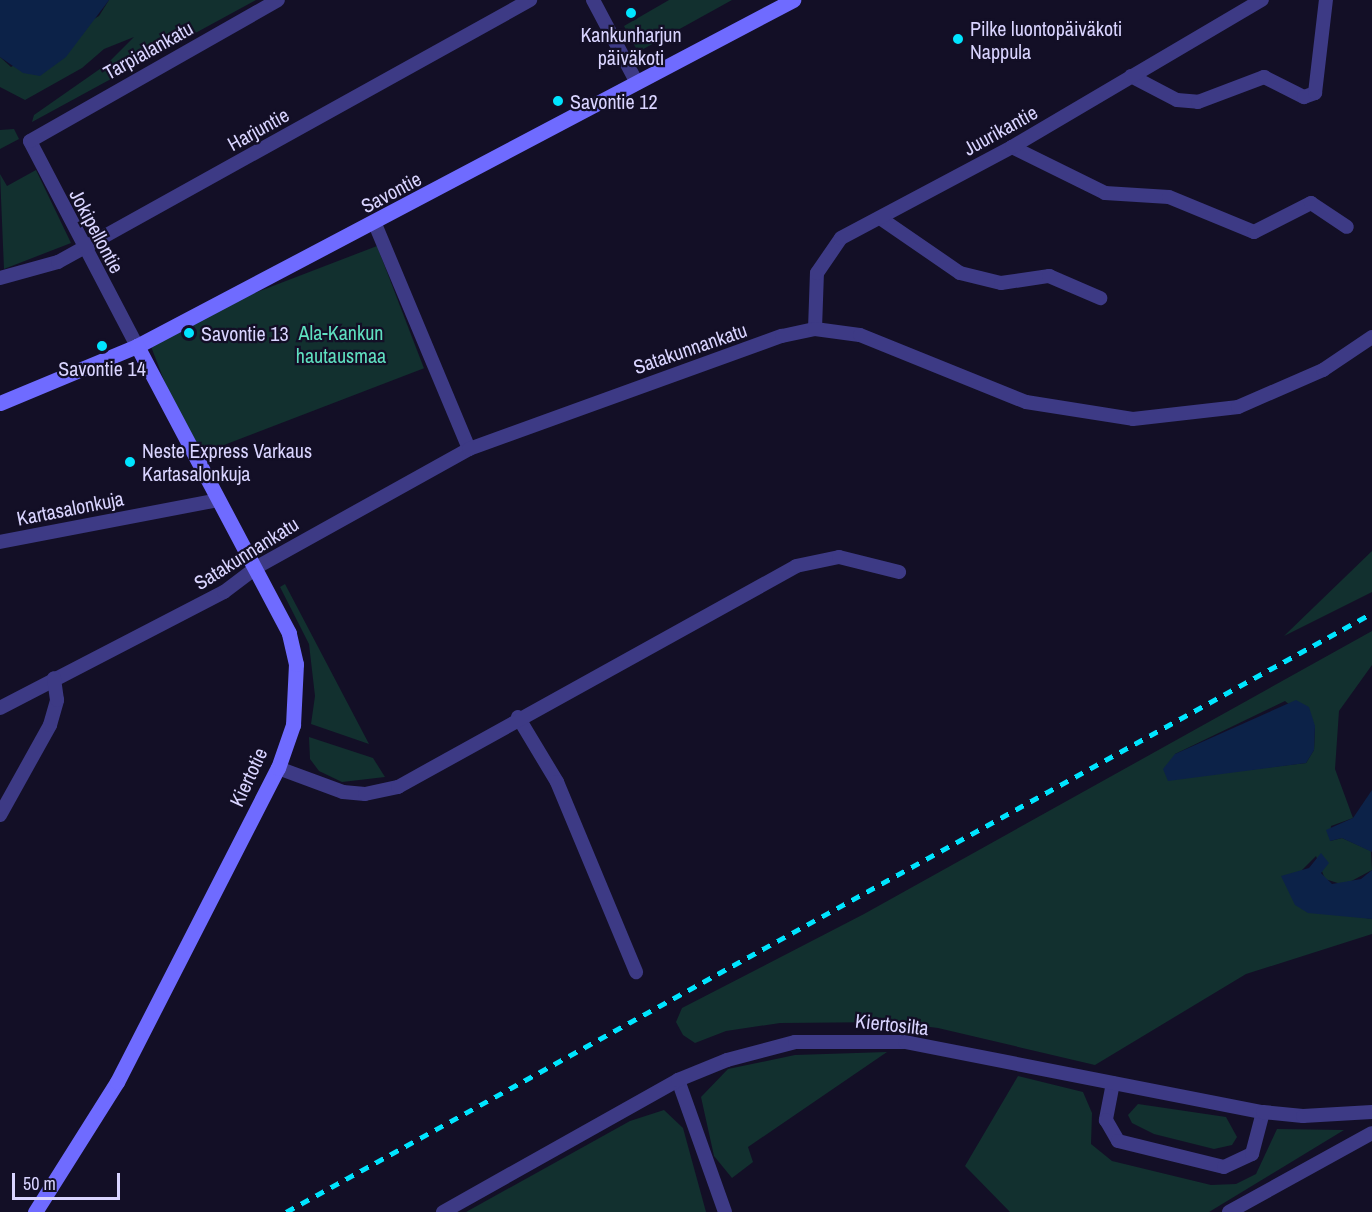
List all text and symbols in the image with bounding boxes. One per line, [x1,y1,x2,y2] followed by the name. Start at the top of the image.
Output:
[624,6,638,20] marker: Kankunharjun päiväkoti
[99,16,197,84] street label: Tarpialankatu
[970,16,1122,63] place label: Pilke luontopäiväkoti Nappula
[580,22,682,69] place label: Kankunharjun päiväkoti
[951,32,965,46] marker: Pilke luontopäiväkoti Nappula
[570,89,658,113] place label: Savontie 12
[551,94,565,108] marker: Savontie 12
[959,100,1041,160] street label: Juurikantie
[223,102,293,156] street label: Harjuntie
[357,166,425,218] street label: Savontie
[65,185,129,277] street label: Jokipellontie
[630,317,750,379] street label: Satakunnankatu
[296,320,386,367] park label: Ala-Kankun hautausmaa
[201,321,289,345] place label: Savontie 13
[182,326,196,340] marker: Savontie 13
[95,339,109,353] marker: Savontie 14
[58,356,146,380] place label: Savontie 14
[142,438,312,485] place label: Neste Express Varkaus Kartasalonkuja
[123,455,137,469] marker: Neste Express Varkaus Kartasalonkuja
[14,486,126,530] street label: Kartasalonkuja
[189,511,303,595] street label: Satakunnankatu
[224,744,272,810] street label: Kiertotie
[854,1008,930,1040] street label: Kiertosilta
[15,1161,123,1199] scale bar
[23,1171,56,1196] text: 50 m

